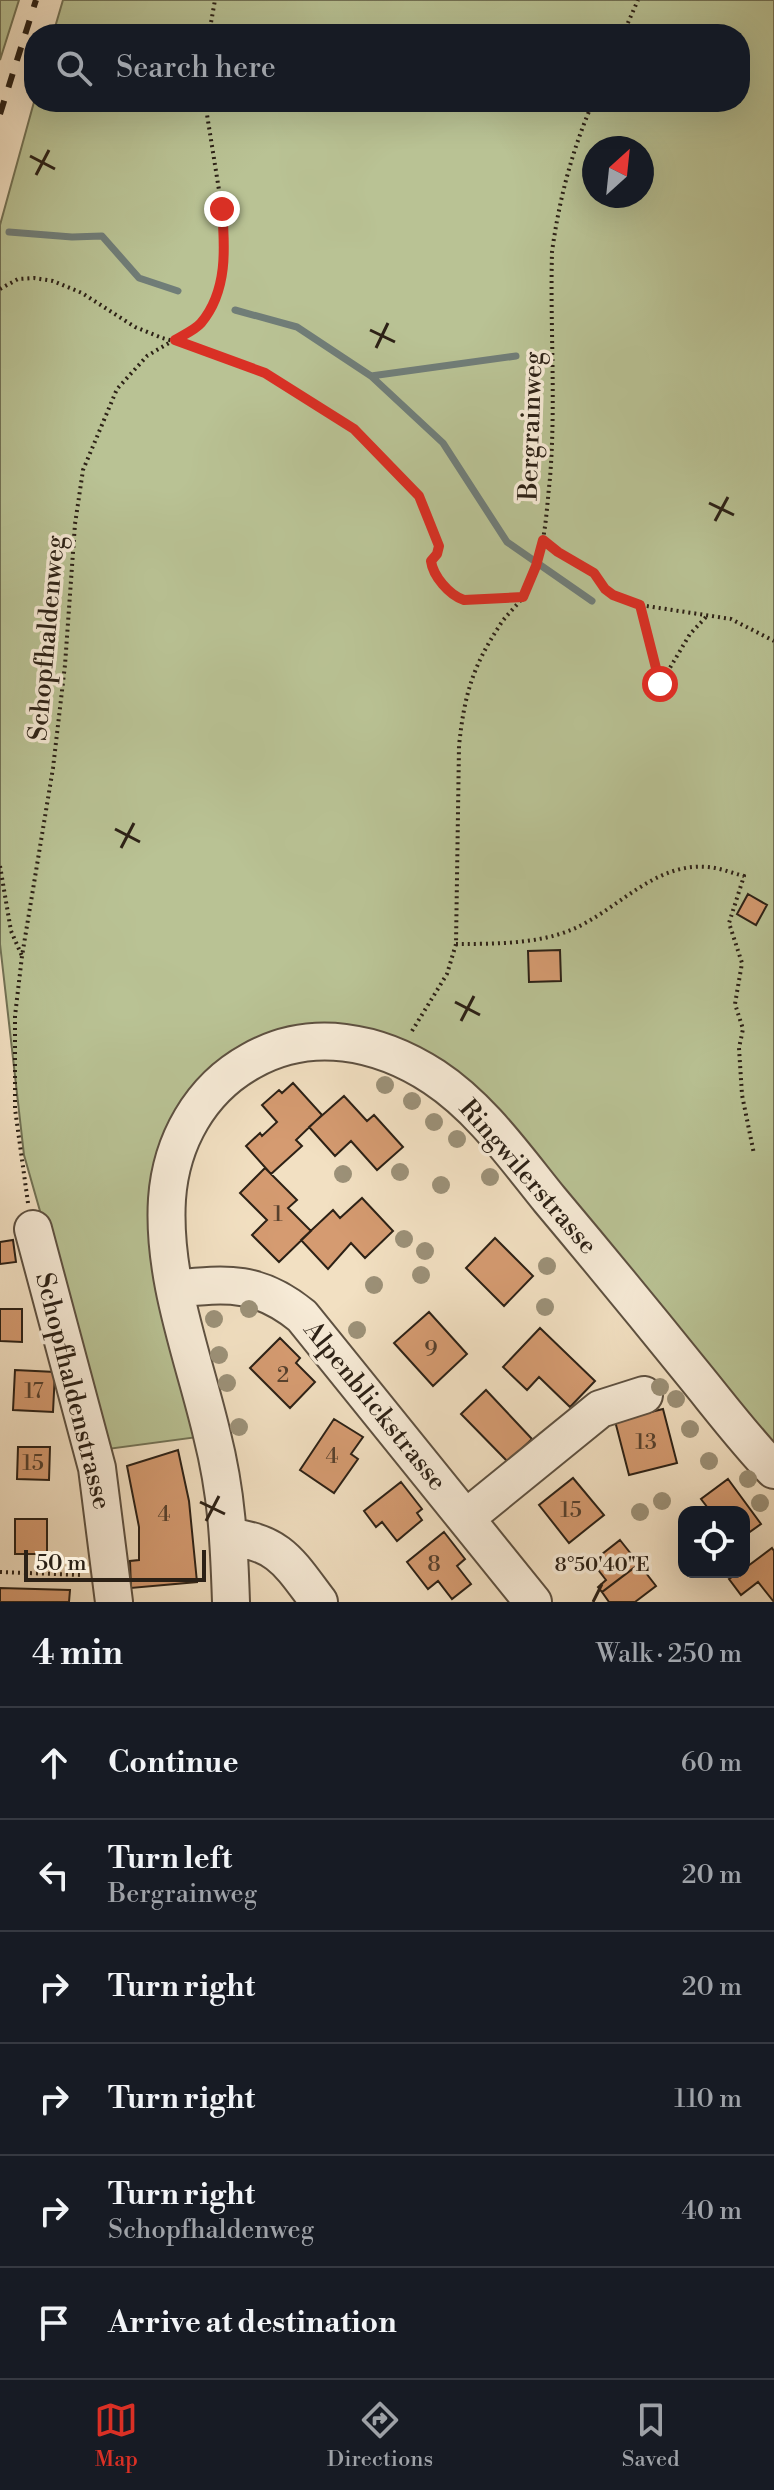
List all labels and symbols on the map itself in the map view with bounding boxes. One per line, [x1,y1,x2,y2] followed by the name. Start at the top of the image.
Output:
[582,136,654,208] north arrow
[204,191,240,227] route end
[512,350,550,502] street label: Bergrainweg
[22,533,72,742] street label: Schopfhaldenweg
[642,666,678,702] route start
[452,1093,604,1261] street label: Ringwilerstrasse
[273,1201,283,1228] house number: 1
[28,1269,118,1513] street label: Schopfhaldenstrasse
[296,1314,453,1497] street label: Alpenblickstrasse
[424,1336,438,1363] house number: 9
[277,1362,289,1389] house number: 2
[24,1378,44,1405] house number: 17
[635,1429,657,1456] house number: 13
[325,1443,339,1470] house number: 4
[22,1450,44,1477] house number: 15
[560,1497,582,1524] house number: 15
[157,1501,171,1528] house number: 4
[24,1546,206,1582] scale bar
[427,1551,441,1578] house number: 8
[554,1553,650,1578] text: 8°50'40"E

